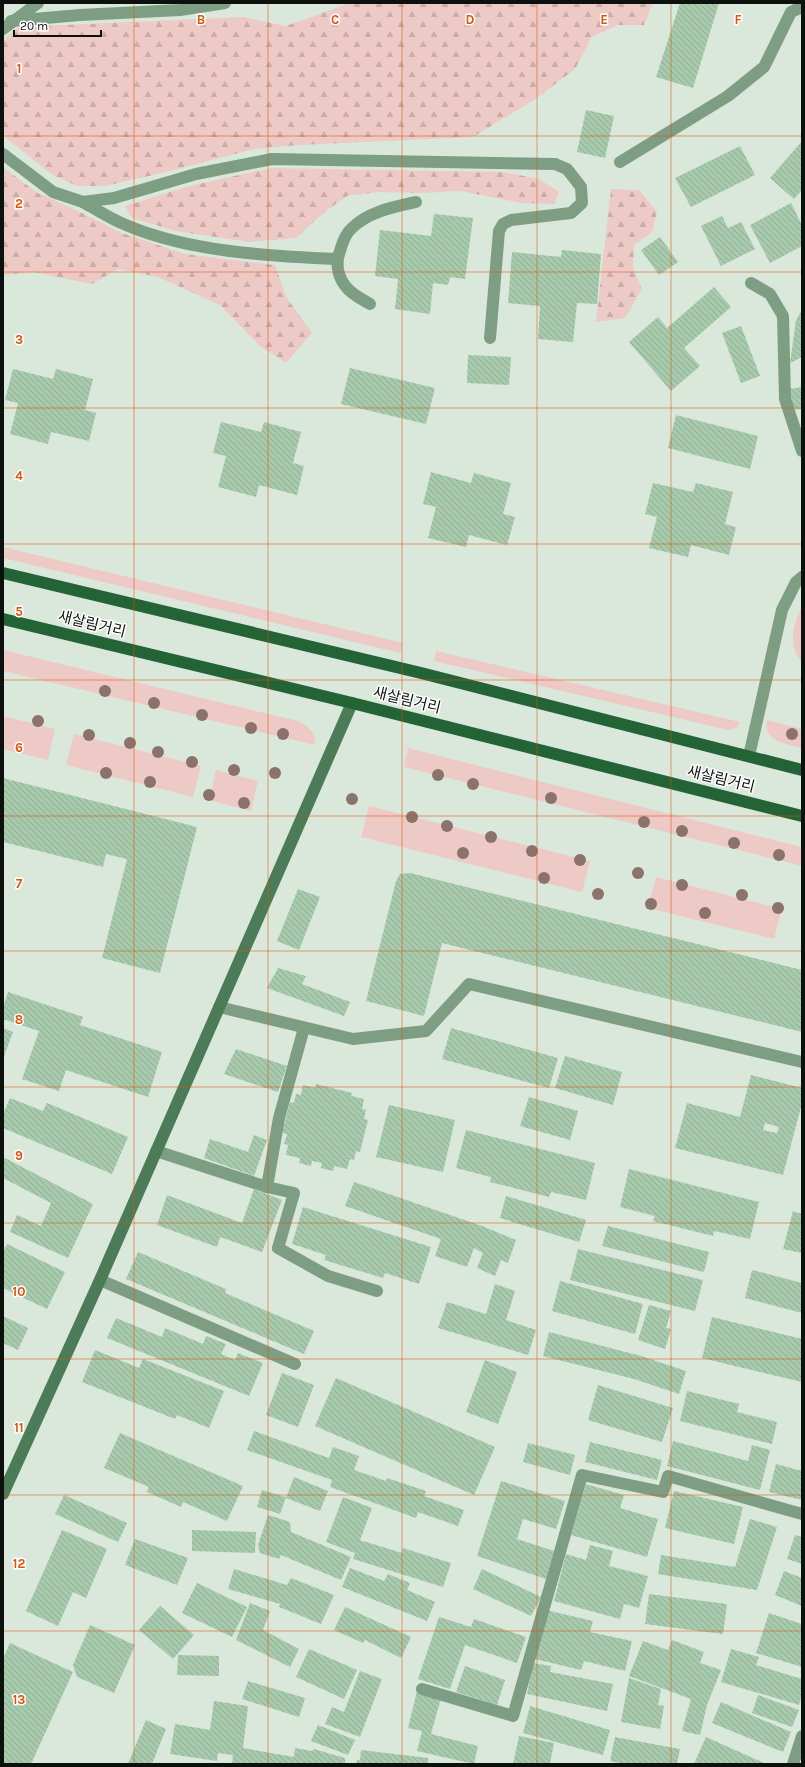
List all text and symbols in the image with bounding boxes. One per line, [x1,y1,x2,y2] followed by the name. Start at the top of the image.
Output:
[14,12,101,38] scale bar
[197,12,205,27] text: B
[331,12,339,27] text: C
[466,12,475,27] text: D
[600,12,608,27] text: E
[734,12,742,27] text: F
[20,19,48,33] text: 20 m
[17,61,21,76] text: 1
[15,196,23,211] text: 2
[15,332,23,347] text: 3
[15,468,23,483] text: 4
[15,604,23,619] text: 5
[56,607,128,641] street label: 새살림거리
[371,683,443,717] street label: 새살림거리
[15,740,23,755] text: 6
[685,762,757,796] street label: 새살림거리
[16,876,23,891] text: 7
[15,1012,23,1027] text: 8
[15,1148,23,1163] text: 9
[13,1284,25,1299] text: 10
[14,1420,24,1435] text: 11
[13,1556,25,1571] text: 12
[13,1692,25,1707] text: 13

